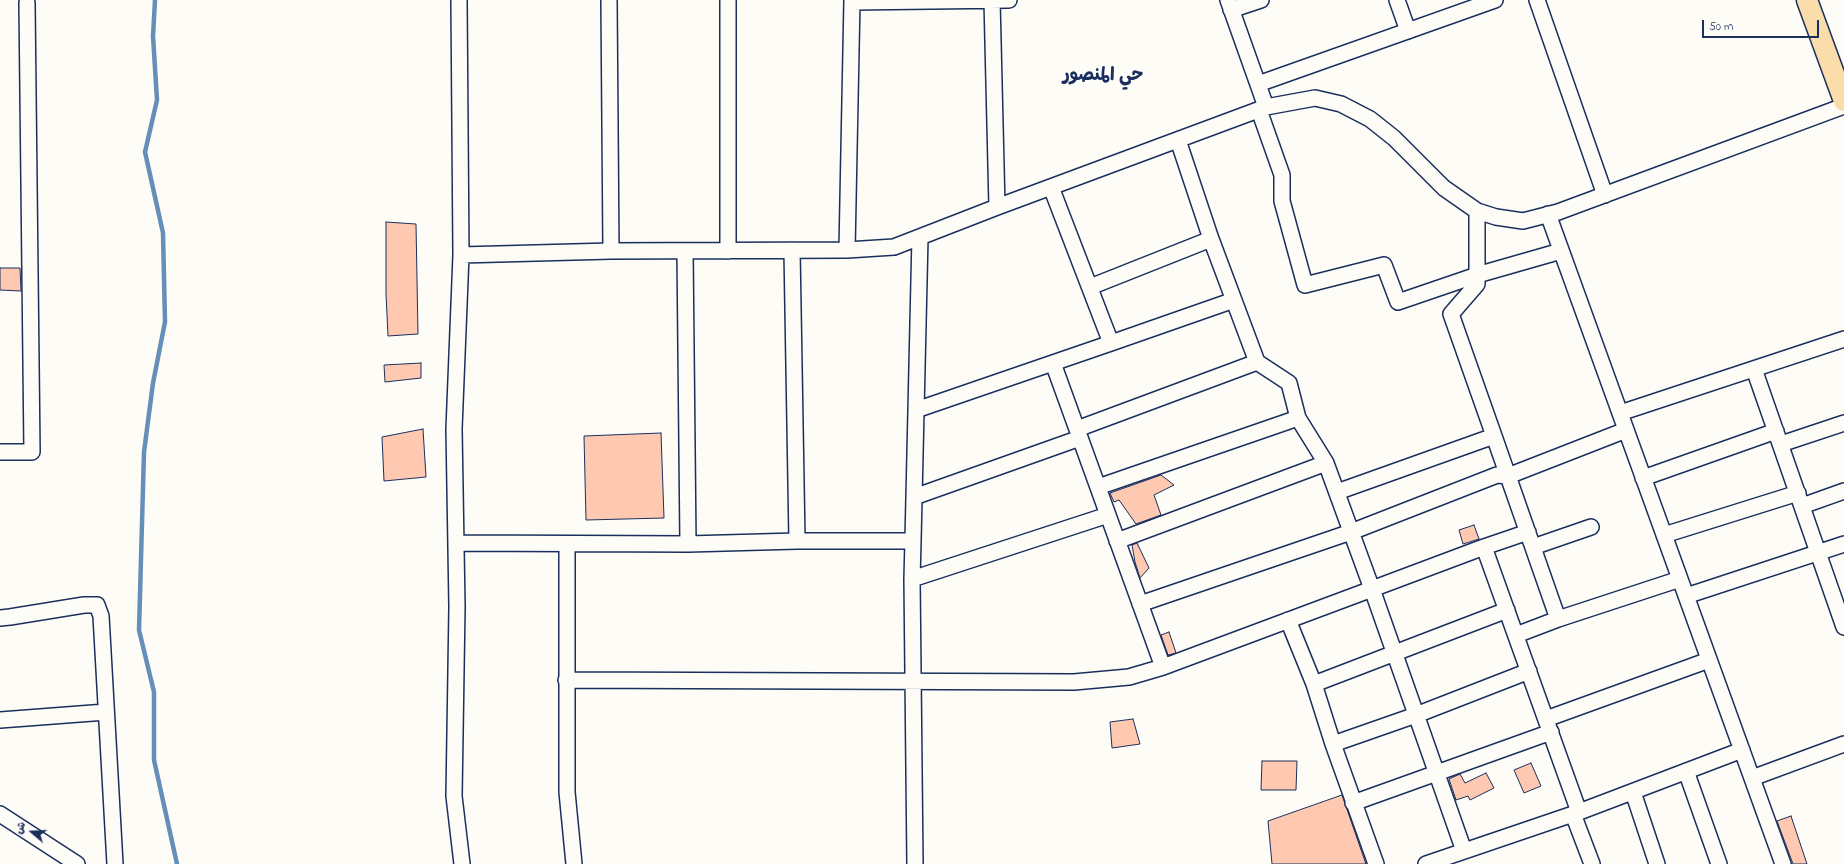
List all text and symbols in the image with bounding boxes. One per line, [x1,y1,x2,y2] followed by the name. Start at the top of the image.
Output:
[1704,12,1821,38] scale bar
[1709,18,1733,36] text: 50 m
[1063,66,1143,88] district label: حي المنصور
[12,812,52,852] north arrow
[11,820,30,836] text: ش

